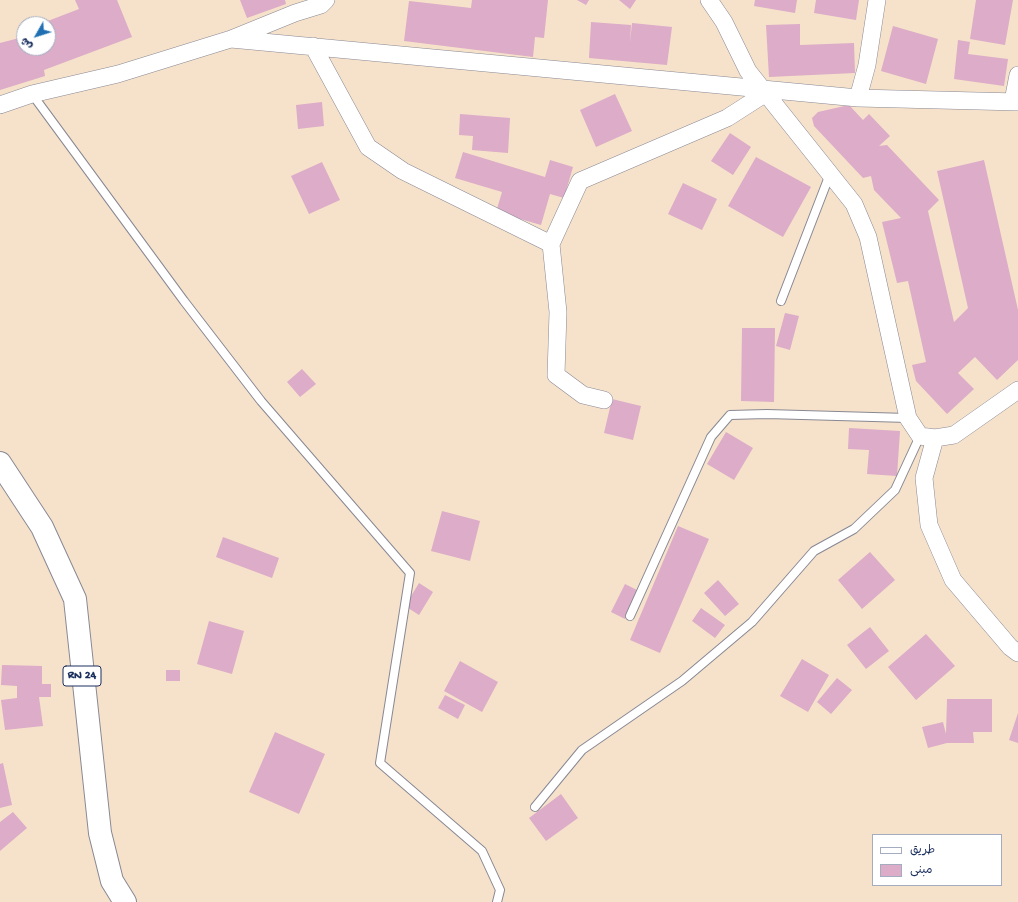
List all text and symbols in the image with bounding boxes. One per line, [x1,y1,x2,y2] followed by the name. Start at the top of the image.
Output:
[16,16,56,56] north arrow
[19,34,36,51] text: ش
[63,666,101,686] road number: RN 24
[872,834,1002,886] legend
[910,844,935,858] text: طريق
[910,864,933,878] text: مبنى

